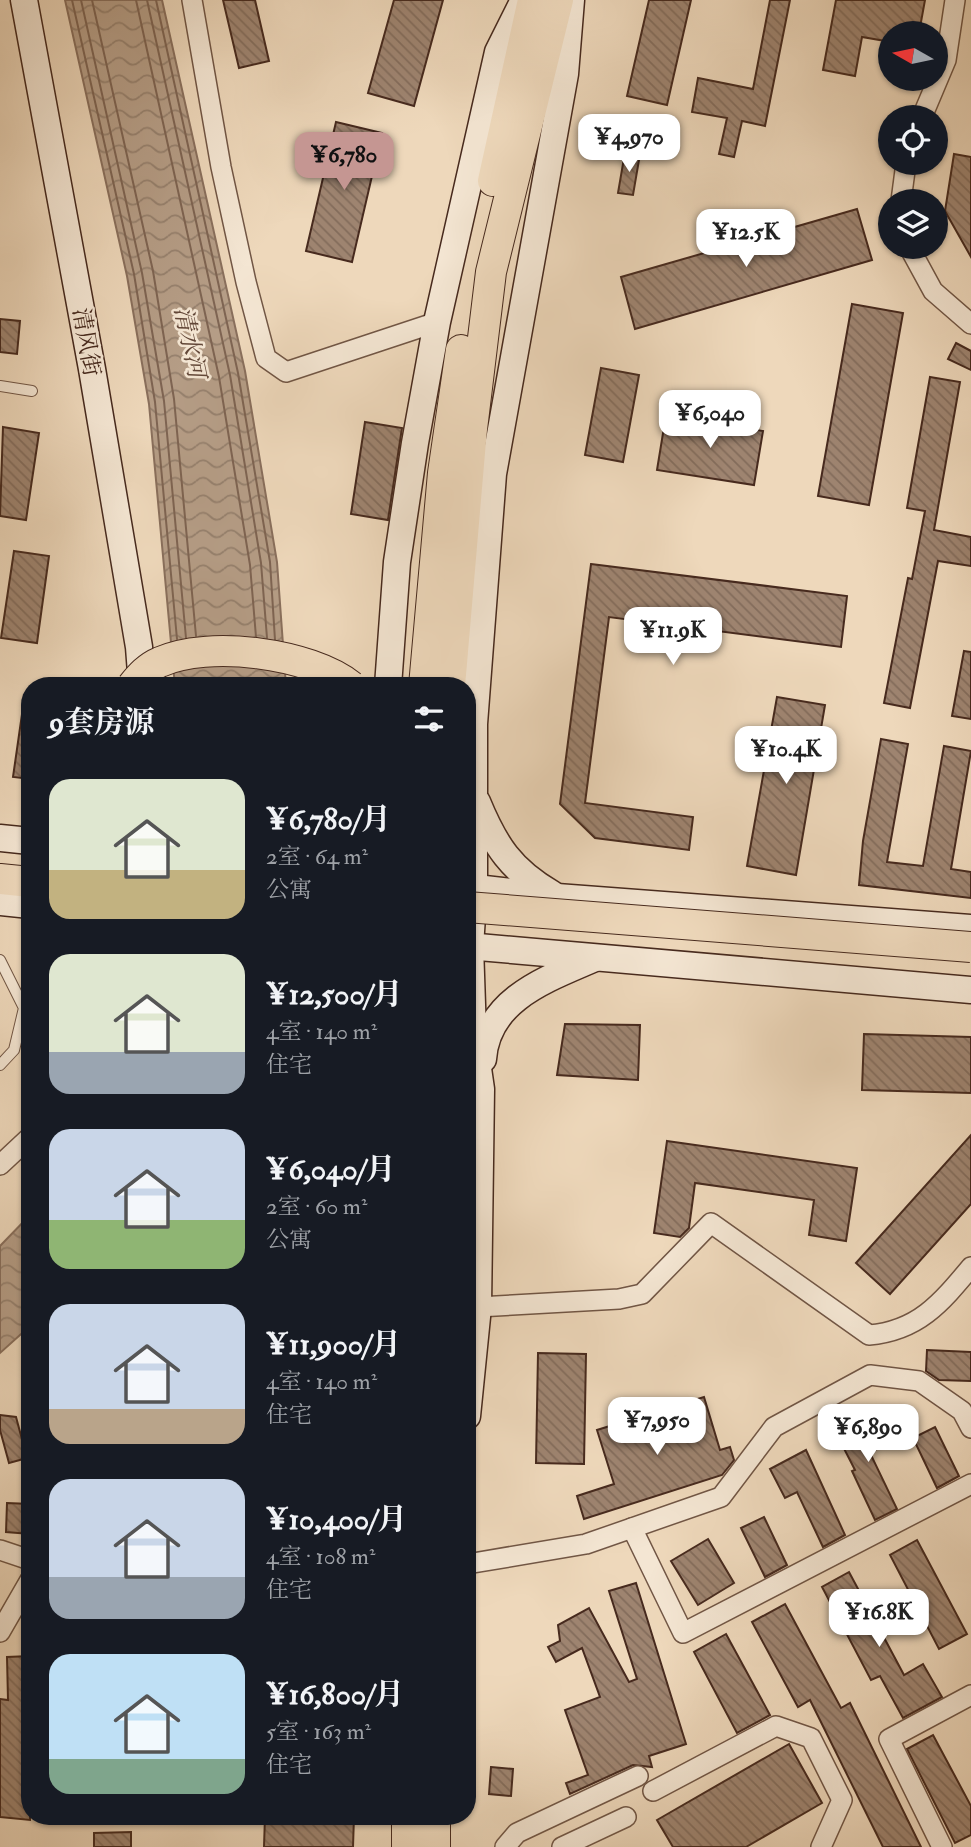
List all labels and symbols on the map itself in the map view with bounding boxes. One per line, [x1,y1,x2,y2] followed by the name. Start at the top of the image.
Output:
[878,21,948,91] north arrow
[572,114,686,174] pin: ¥4,970
[287,132,401,192] pin: ¥6,780
[689,210,803,269] pin: ¥12.5K
[167,304,213,384] water label: 清水河
[66,306,107,379] street label: 清风街
[653,391,767,450] pin: ¥6,040
[616,608,730,667] pin: ¥11.9K
[729,726,843,786] pin: ¥10.4K
[600,1398,714,1457] pin: ¥7,950
[811,1404,925,1464] pin: ¥6,890
[822,1590,936,1649] pin: ¥16.8K

